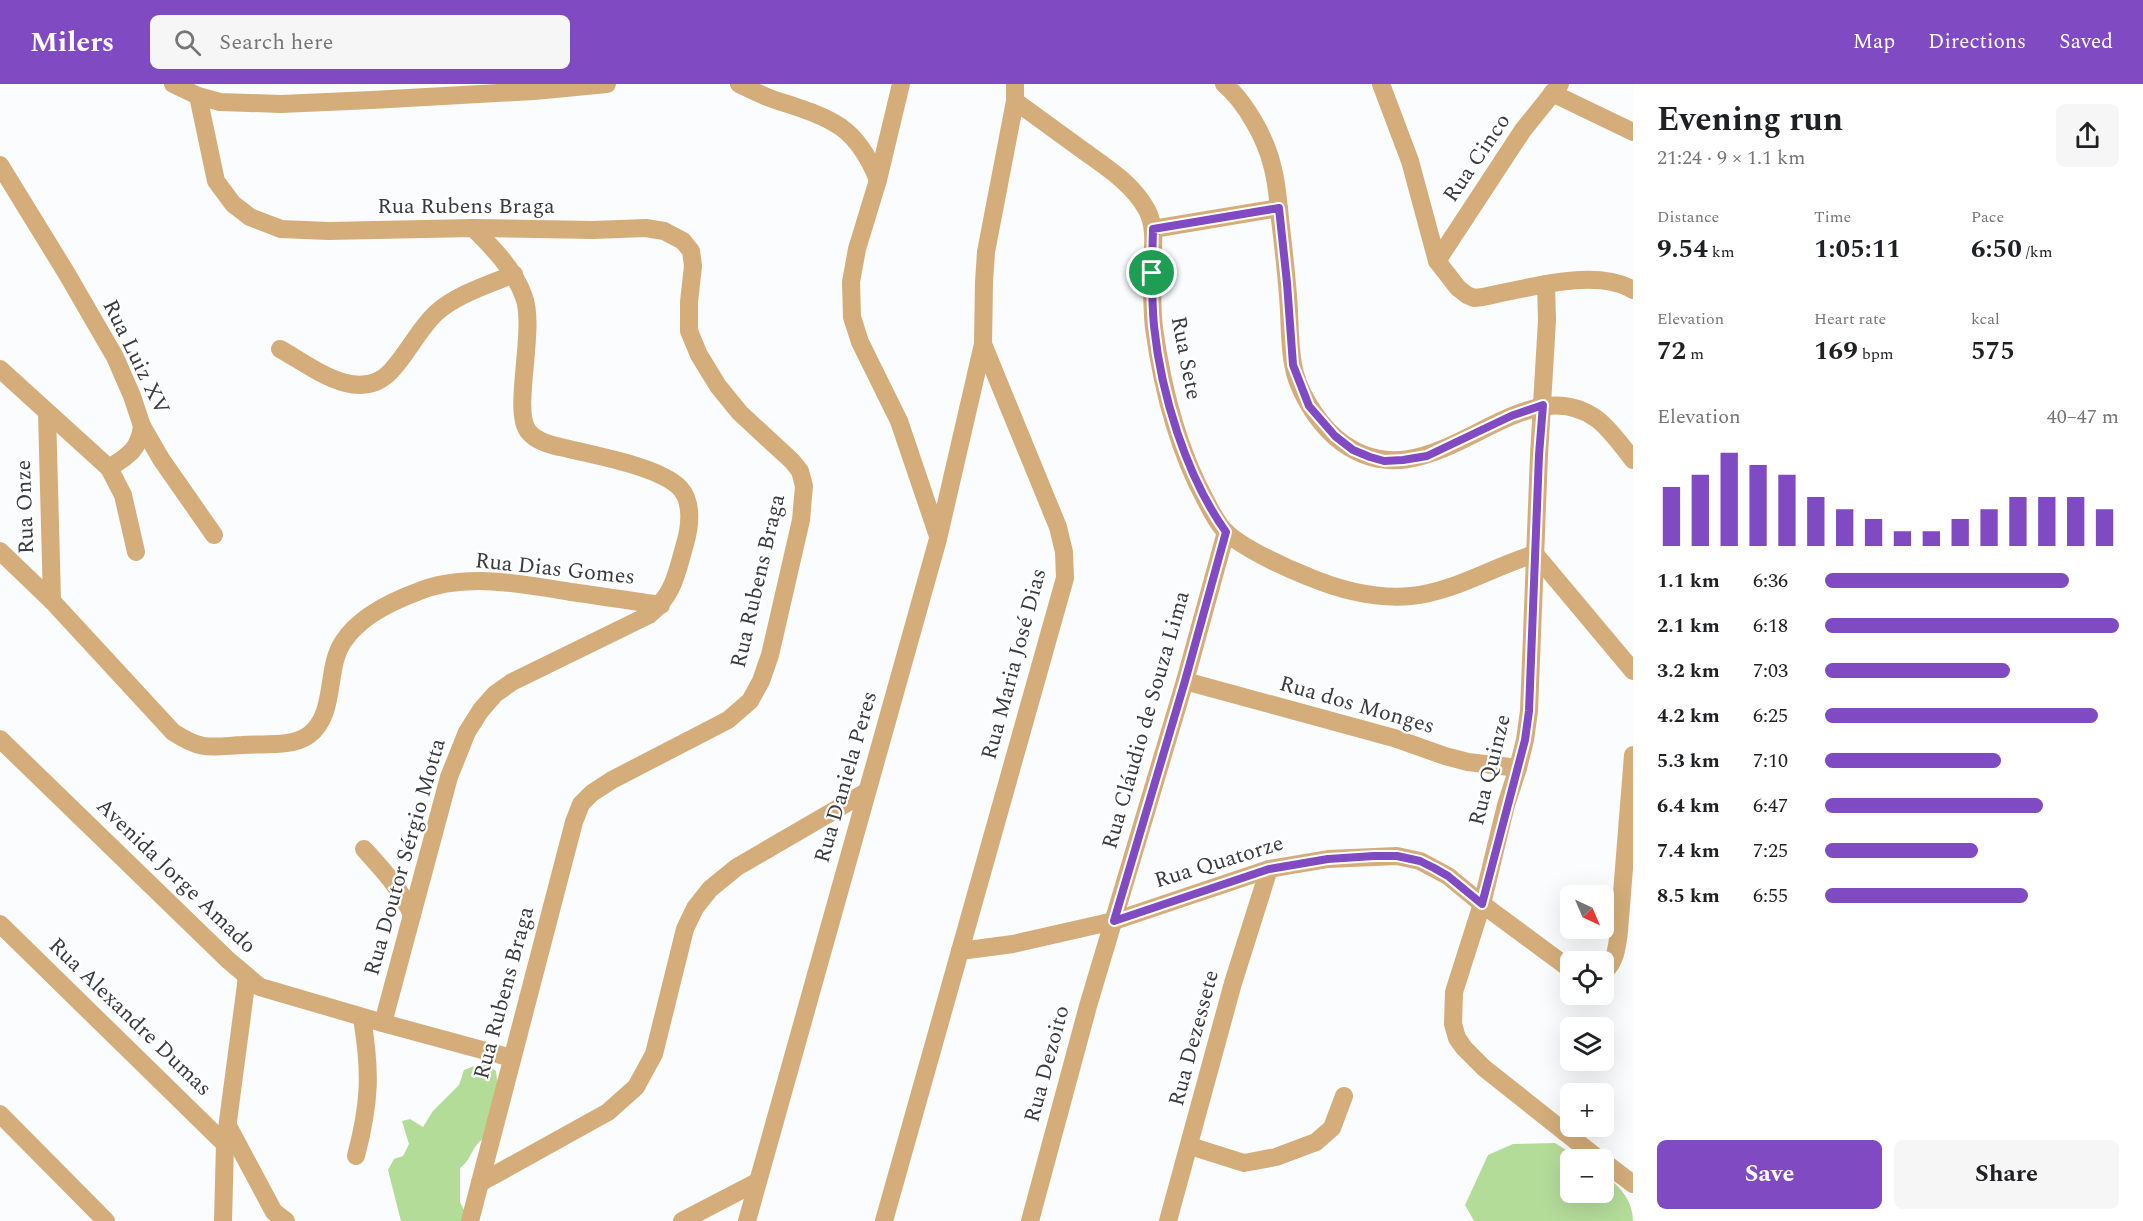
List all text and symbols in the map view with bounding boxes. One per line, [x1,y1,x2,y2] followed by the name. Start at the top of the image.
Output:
[150,15,570,69] search box
[30,21,114,64] text: Milers
[171,26,204,59] icon: search
[219,26,333,59] text: Search here
[1853,26,1895,58] text: Map
[1928,26,2026,58] text: Directions
[2059,26,2113,58] text: Saved
[1657,95,1843,145] text: Evening run
[2056,104,2119,167] button: share
[1435,107,1519,209] street label: Rua Cinco
[1657,143,1805,173] text: 21:24 · 9 × 1.1 km
[377,190,555,223] street label: Rua Rubens Braga
[1657,205,1719,229] text: Distance
[1814,205,1851,229] text: Time
[1971,205,2004,229] text: Pace
[1657,229,1708,269] text: 9.54
[1814,229,1901,269] text: 1:05:11
[1971,229,2022,269] text: 6:50
[1708,240,1734,264] text: km
[2022,240,2052,264] text: /km
[1126,247,1177,298] pin
[1135,256,1168,289] icon: arrive
[94,294,178,420] street label: Rua Luiz XV
[1657,307,1724,331] text: Elevation
[1814,307,1886,331] text: Heart rate
[1971,307,2000,331] text: kcal
[1162,313,1210,403] street label: Rua Sete
[1657,331,1686,371] text: 72
[1814,331,1858,371] text: 169
[1971,331,2015,371] text: 575
[1686,342,1704,366] text: m
[1858,342,1894,366] text: bpm
[1657,402,1741,432] text: Elevation
[2047,402,2119,432] text: 40–47 m
[7,459,43,555] street label: Rua Onze
[722,491,794,671] street label: Rua Rubens Braga
[473,544,637,594] street label: Rua Dias Gomes
[973,565,1055,763] street label: Rua Maria José Dias
[1657,566,1720,596] text: 1.1 km
[1753,566,1788,596] text: 6:36
[1093,587,1199,853] street label: Rua Cláudio de Souza Lima
[1657,611,1720,641] text: 2.1 km
[1753,611,1788,641] text: 6:18
[1657,656,1720,686] text: 3.2 km
[1753,656,1788,686] text: 7:03
[1276,667,1438,743] street label: Rua dos Monges
[806,687,886,867] street label: Rua Daniela Peres
[1657,701,1720,731] text: 4.2 km
[1753,701,1788,731] text: 6:25
[1460,711,1520,829] street label: Rua Quinze
[355,734,455,980] street label: Rua Doutor Sérgio Motta
[1657,746,1720,776] text: 5.3 km
[1753,746,1788,776] text: 7:10
[88,791,264,961] street label: Avenida Jorge Amado
[1657,791,1720,821] text: 6.4 km
[1753,791,1788,821] text: 6:47
[1150,827,1288,897] street label: Rua Quatorze
[1657,836,1720,866] text: 7.4 km
[1753,836,1788,866] text: 7:25
[1657,881,1720,911] text: 8.5 km
[1753,881,1788,911] text: 6:55
[1560,885,1614,939] north arrow
[1560,885,1614,1203] map controls
[465,903,543,1083] street label: Rua Rubens Braga
[41,930,219,1104] street label: Rua Alexandre Dumas
[1560,951,1614,1005] button: locate
[1160,966,1228,1110] street label: Rua Dezessete
[1016,1002,1078,1126] street label: Rua Dezoito
[1560,1017,1614,1071] button: layers
[1560,1083,1614,1137] button: +
[1657,1140,1882,1209] button: Save
[1894,1140,2119,1209] button: Share
[1560,1149,1614,1203] button: −

